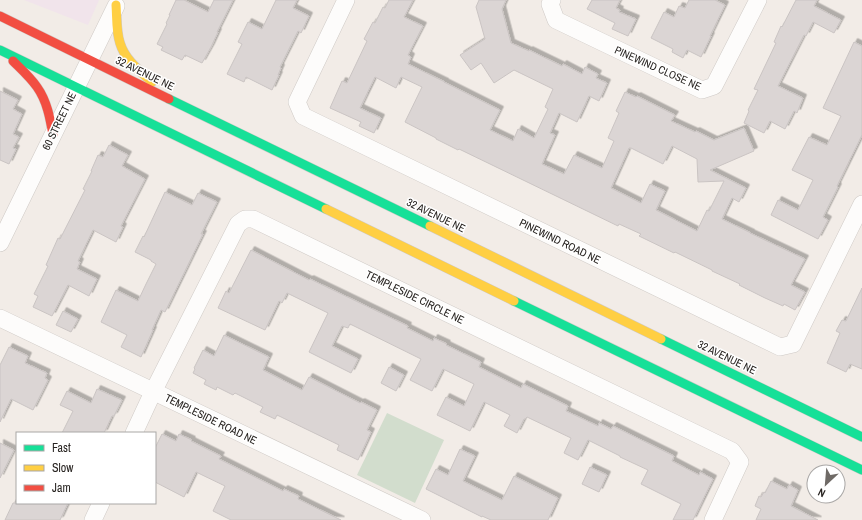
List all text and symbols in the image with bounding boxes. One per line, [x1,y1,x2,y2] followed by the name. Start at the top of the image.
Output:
[613,43,703,93] street label: PINEWIND CLOSE NE
[113,53,177,93] street label: 32 AVENUE NE
[39,90,79,152] street label: 60 STREET NE
[404,195,468,235] street label: 32 AVENUE NE
[517,215,603,267] street label: PINEWIND ROAD NE
[363,267,467,327] street label: TEMPLESIDE CIRCLE NE
[695,337,759,377] street label: 32 AVENUE NE
[163,391,259,447] street label: TEMPLESIDE ROAD NE
[16,432,156,504] legend
[52,440,71,456] text: Fast
[52,460,74,476] text: Slow
[806,464,846,504] north arrow
[52,480,71,496] text: Jam
[816,485,828,501] text: N

